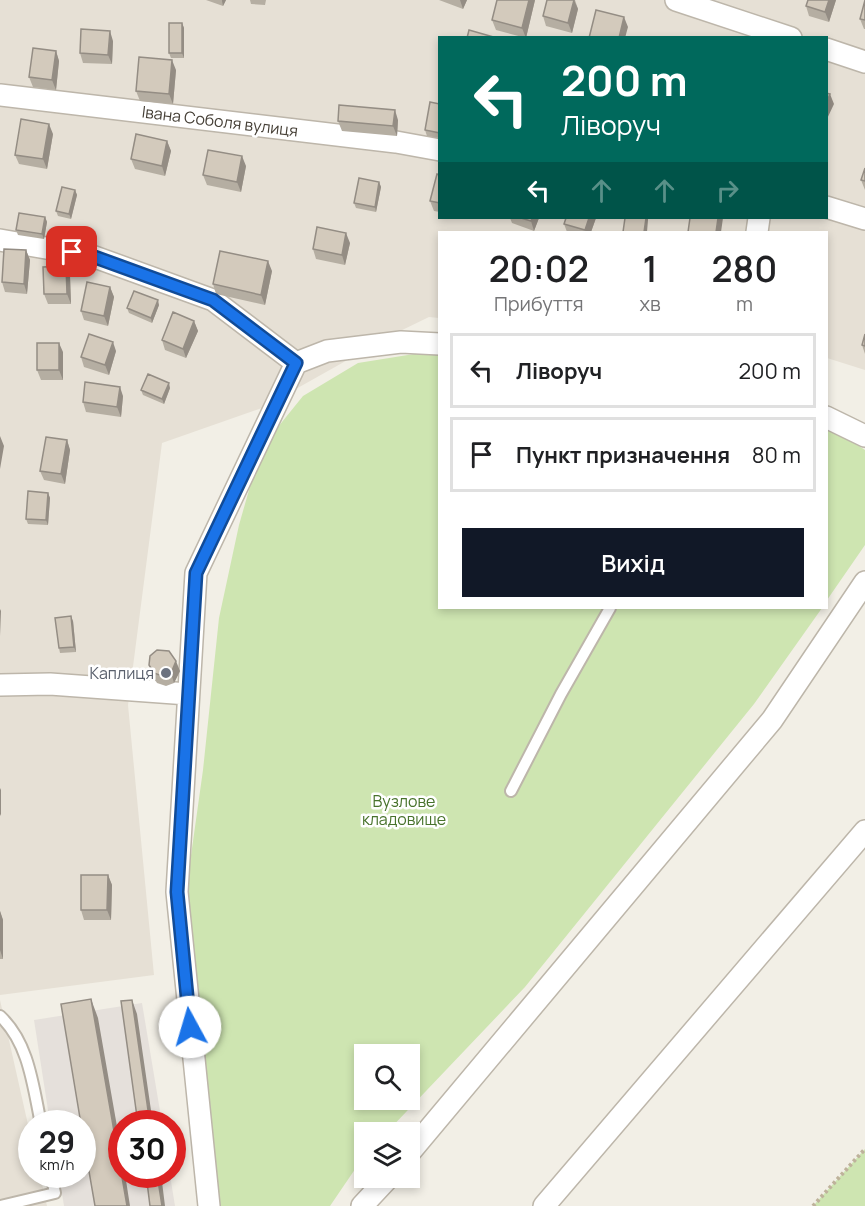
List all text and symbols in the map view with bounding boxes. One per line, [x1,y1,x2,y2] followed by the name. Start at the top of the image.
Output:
[561,51,687,109] text: 200 m
[462,60,540,138] icon: left
[141,100,299,142] street label: Івана Соболя вулиця
[561,106,661,143] text: Ліворуч
[522,174,555,207] icon: left
[585,174,618,207] icon: ahead
[648,174,681,207] icon: ahead
[711,174,744,207] icon: right
[46,226,97,277] pin
[55,235,88,268] icon: arrive
[489,244,589,293] text: 20:02
[643,244,658,293] text: 1
[711,244,777,293] text: 280
[494,290,584,317] text: Прибуття
[640,290,661,317] text: хв
[736,290,753,317] text: m
[465,354,498,387] icon: left
[516,356,602,386] text: Ліворуч
[739,356,801,386] text: 200 m
[465,438,498,471] icon: arrive
[516,440,730,470] text: Пункт призначення
[752,440,801,470] text: 80 m
[462,528,804,597] button: Вихід
[89,662,154,684] place label: Каплиця
[159,666,173,680] marker: Каплиця
[362,790,446,830] park label: Вузлове кладовище
[158,995,222,1059] position arrow
[354,1044,420,1188] map controls
[354,1044,420,1110] button: search
[108,1110,186,1188] speed limit sign: 30
[39,1121,75,1162] text: 29
[354,1122,420,1188] button: layers
[40,1154,74,1175] text: km/h

